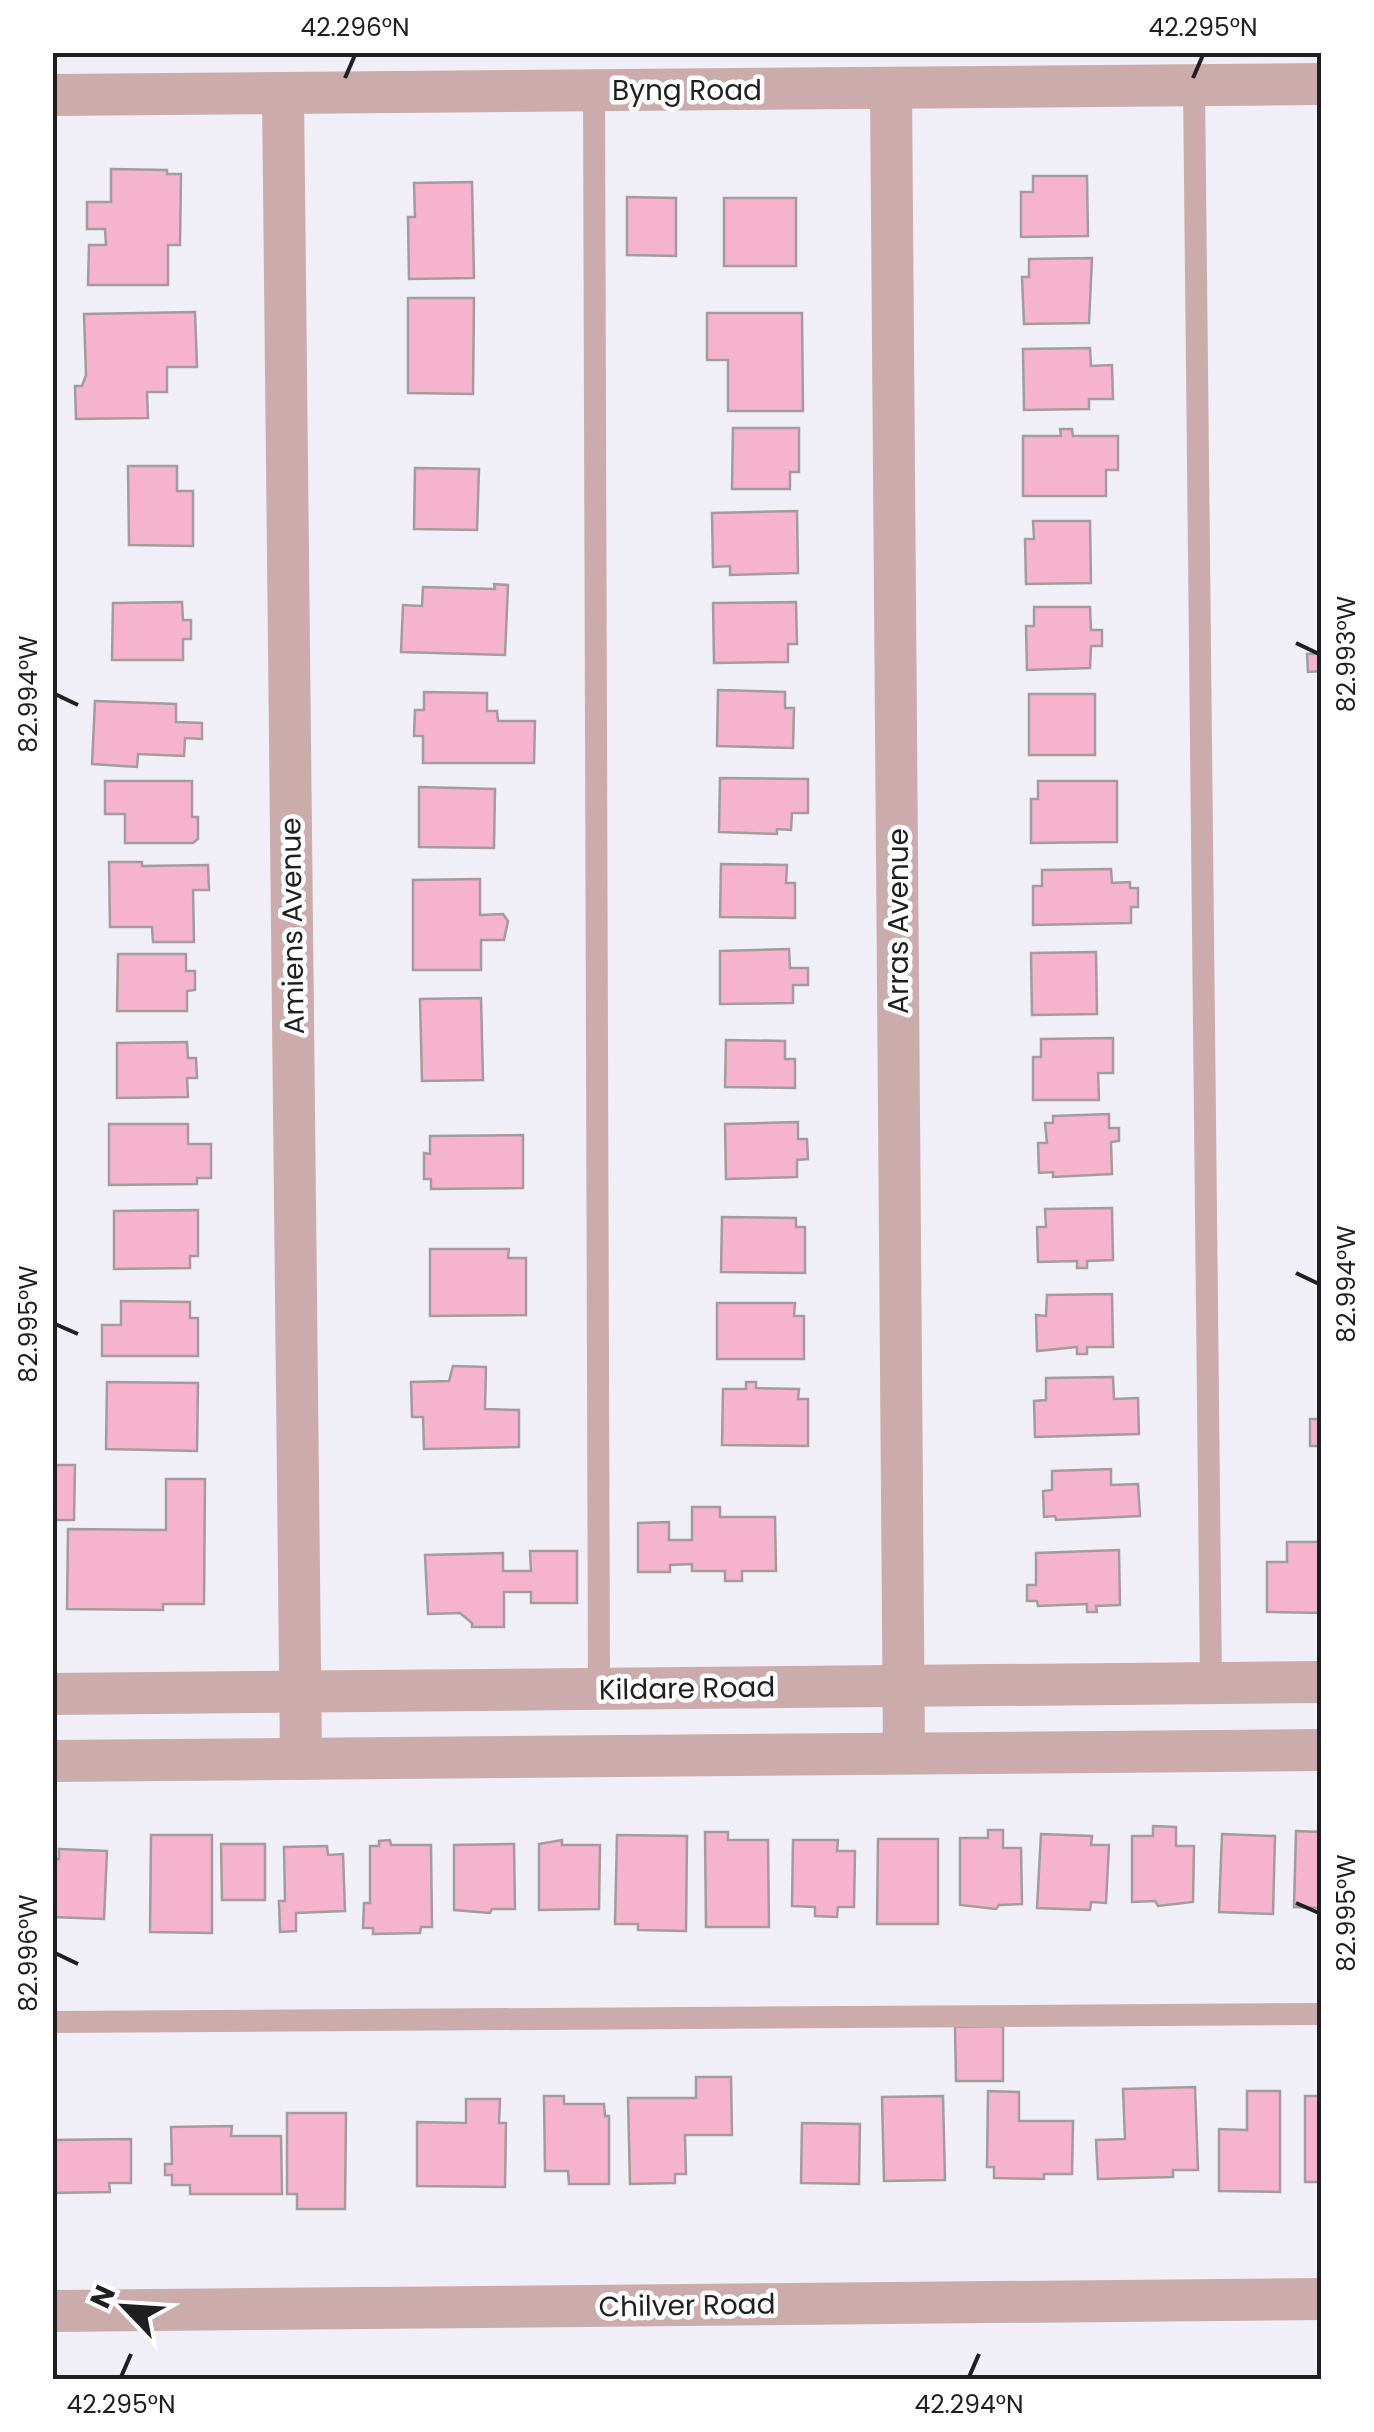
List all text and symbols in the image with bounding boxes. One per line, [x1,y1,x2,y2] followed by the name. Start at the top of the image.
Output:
[300,10,410,45] text: 42.296°N
[1148,10,1258,45] text: 42.295°N
[612,71,762,110] street label: Byng Road
[1329,596,1364,712] text: 82.993°W
[11,635,46,753] text: 82.994°W
[271,817,314,1035] street label: Amiens Avenue
[879,828,918,1014] street label: Arras Avenue
[1329,1225,1364,1343] text: 82.994°W
[11,1265,46,1383] text: 82.995°W
[598,1667,776,1710] street label: Kildare Road
[1329,1854,1364,1972] text: 82.995°W
[11,1894,46,2012] text: 82.996°W
[75,2257,175,2357] north arrow
[81,2279,125,2314] text: N
[598,2284,776,2327] street label: Chilver Road
[66,2387,176,2422] text: 42.295°N
[914,2387,1024,2422] text: 42.294°N

